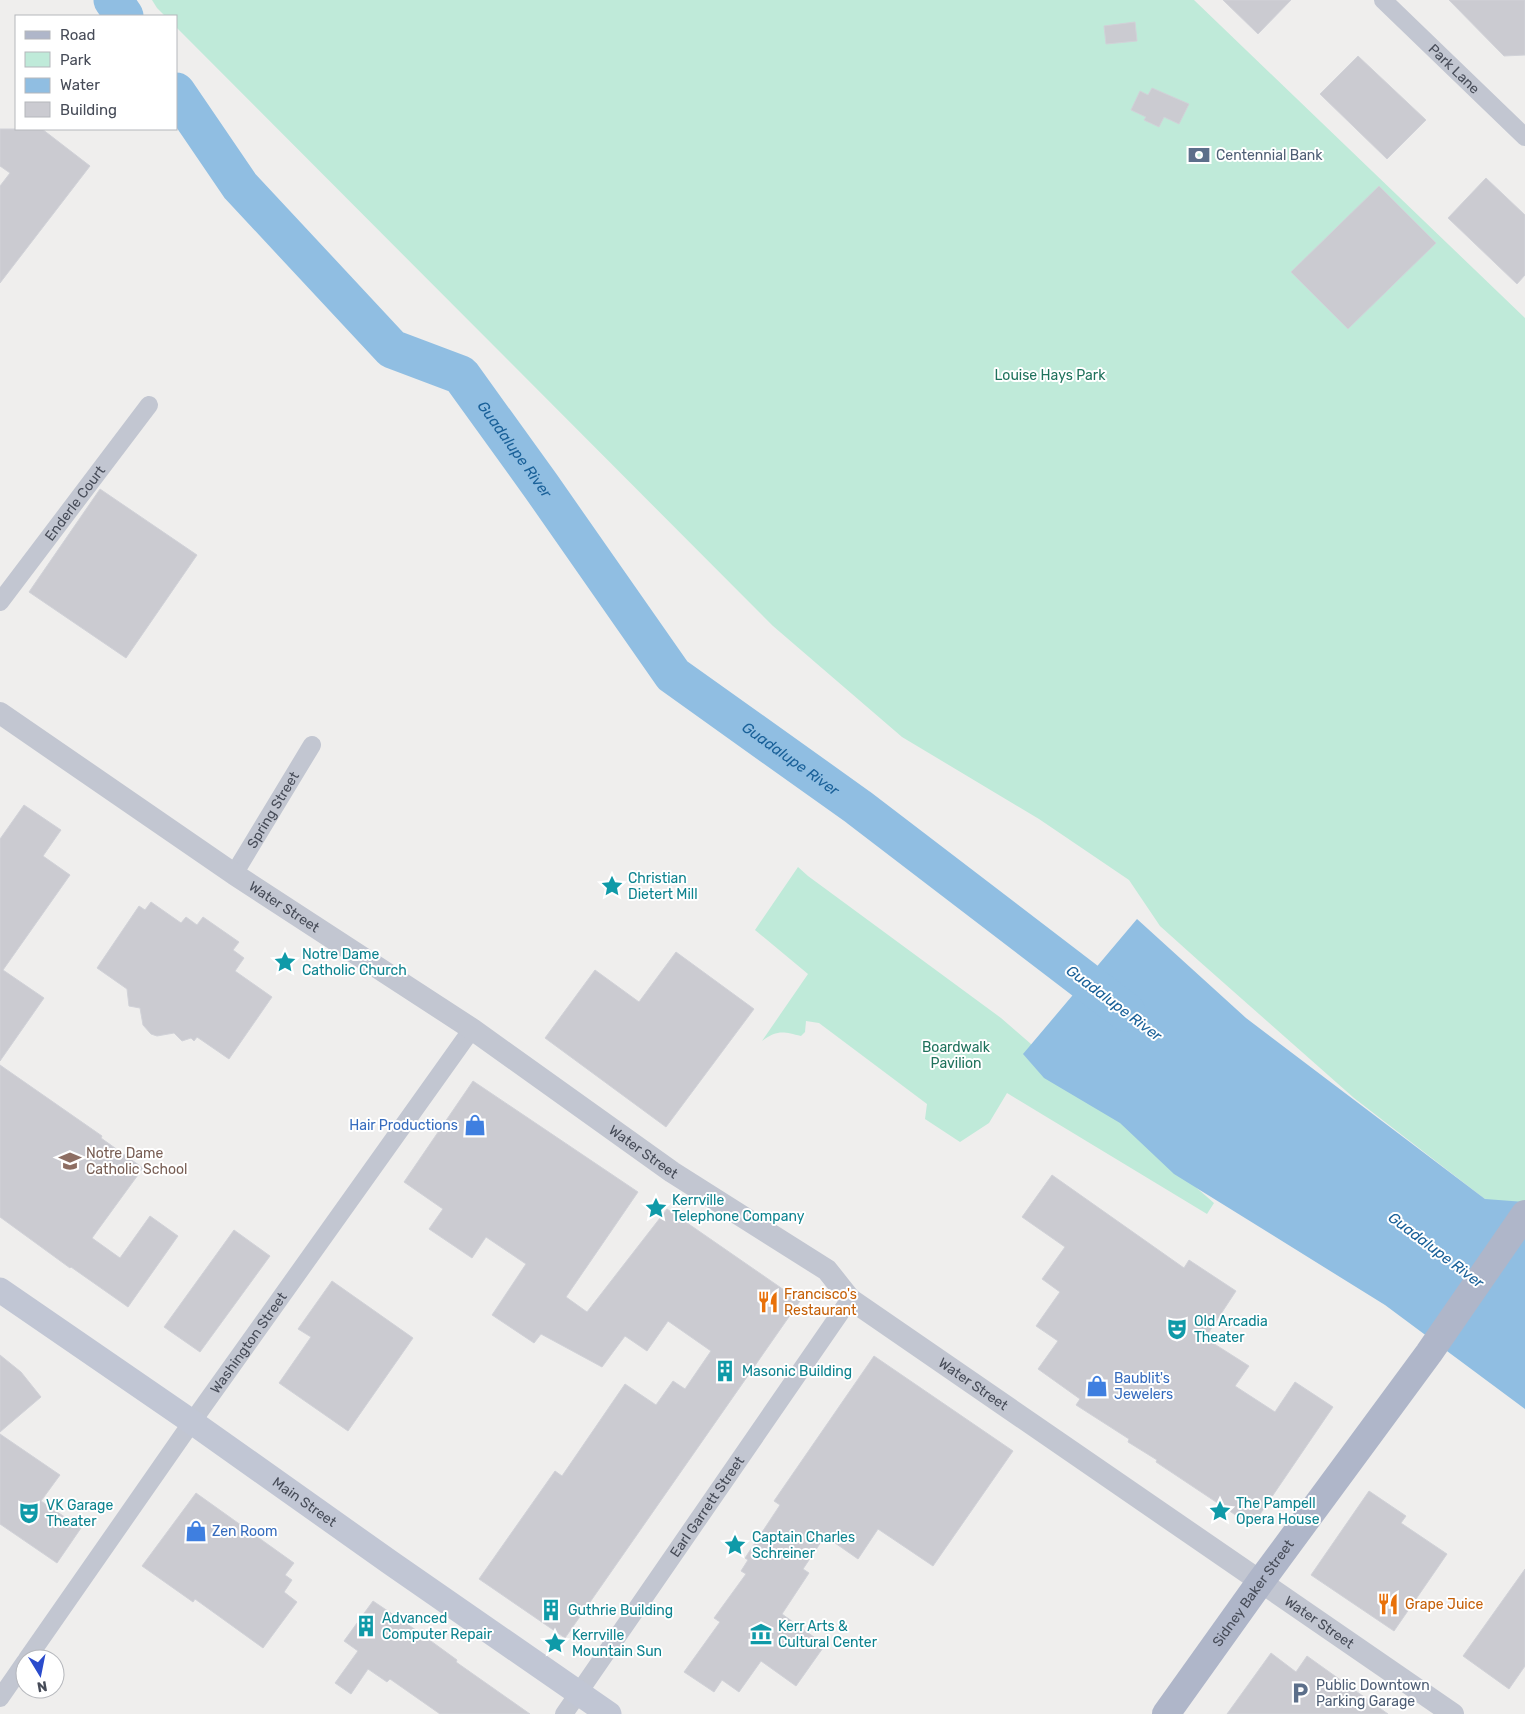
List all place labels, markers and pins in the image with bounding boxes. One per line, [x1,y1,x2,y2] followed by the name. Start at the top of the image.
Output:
[1186,142,1212,168] bank icon: Centennial Bank
[1216,147,1323,164] place label: Centennial Bank
[628,870,698,903] place label: Christian Dietert Mill
[599,873,625,899] place icon: Christian Dietert Mill
[302,946,407,979] place label: Notre Dame Catholic Church
[272,949,298,975] place icon: Notre Dame Catholic Church
[462,1112,488,1138] shop icon: Hair Productions
[349,1117,458,1134] place label: Hair Productions
[86,1145,187,1178] place label: Notre Dame Catholic School
[57,1148,83,1174] school or university icon: Notre Dame Catholic School
[672,1192,805,1225] place label: Kerrville Telephone Company
[643,1195,669,1221] place icon: Kerrville Telephone Company
[784,1286,857,1319] place label: Francisco's Restaurant
[755,1289,781,1315] restaurant icon: Francisco's Restaurant
[1194,1313,1268,1346] place label: Old Arcadia Theater
[1164,1316,1190,1342] theatre icon: Old Arcadia Theater
[712,1358,738,1384] building icon: Masonic Building
[742,1363,852,1380] place label: Masonic Building
[1114,1370,1173,1403] place label: Baublit's Jewelers
[1084,1373,1110,1399] shop icon: Baublit's Jewelers
[1236,1495,1320,1528] place label: The Pampell Opera House
[46,1497,113,1530] place label: VK Garage Theater
[1207,1498,1233,1524] place icon: The Pampell Opera House
[16,1500,42,1526] theatre icon: VK Garage Theater
[183,1518,209,1544] shop icon: Zen Room
[212,1523,278,1540] place label: Zen Room
[752,1529,855,1562] place label: Captain Charles Schreiner
[722,1532,748,1558] place icon: Captain Charles Schreiner
[1375,1591,1401,1617] restaurant icon: Grape Juice
[1405,1596,1483,1613] place label: Grape Juice
[538,1597,564,1623] building icon: Guthrie Building
[568,1602,673,1619] place label: Guthrie Building
[382,1610,493,1643] place label: Advanced Computer Repair
[353,1613,379,1639] building icon: Advanced Computer Repair
[778,1618,878,1651] place label: Kerr Arts & Cultural Center
[748,1621,774,1647] museum icon: Kerr Arts & Cultural Center
[572,1627,662,1660] place label: Kerrville Mountain Sun
[542,1630,568,1656] place icon: Kerrville Mountain Sun
[1316,1677,1430,1710] place label: Public Downtown Parking Garage
[1287,1680,1313,1706] parking icon: Public Downtown Parking Garage

